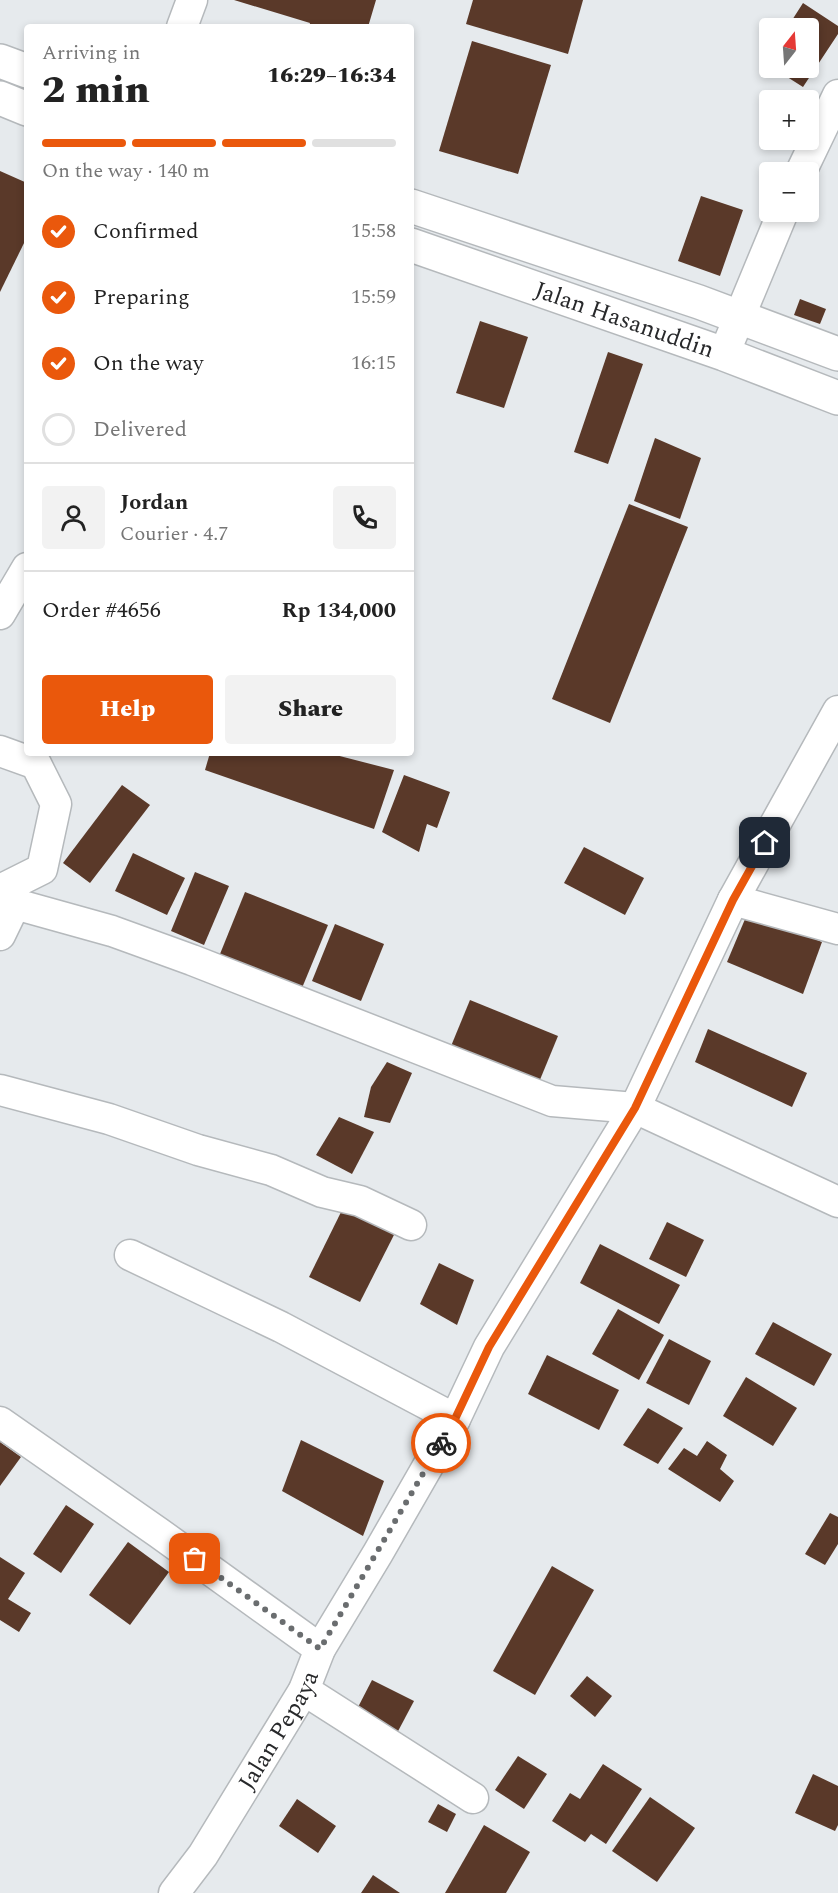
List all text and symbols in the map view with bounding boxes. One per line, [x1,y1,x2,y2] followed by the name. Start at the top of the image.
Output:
[759,18,819,78] north arrow
[759,18,819,222] map controls
[42,38,140,68] text: Arriving in
[267,59,396,92] text: 16:29–16:34
[42,61,150,120] text: 2 min
[759,90,819,150] button: +
[42,156,210,186] text: On the way · 140 m
[759,162,819,222] button: −
[42,215,75,248] icon: check
[93,215,199,248] text: Confirmed
[351,216,396,246] text: 15:58
[529,272,719,368] street label: Jalan Hasanuddin
[42,281,75,314] icon: check
[93,281,190,314] text: Preparing
[351,282,396,312] text: 15:59
[42,347,75,380] icon: check
[93,347,204,380] text: On the way
[351,348,396,378] text: 16:15
[93,413,187,446] text: Delivered
[42,486,105,549] button: person
[120,486,188,519] text: Jordan
[333,486,396,549] button: phone
[120,519,228,549] text: Courier · 4.7
[42,594,161,627] text: Order #4656
[282,594,396,627] text: Rp 134,000
[42,675,213,744] button: Help
[225,675,396,744] button: Share
[739,817,790,868] pin
[748,826,781,859] icon: home
[411,1413,471,1473] courier
[425,1427,458,1460] icon: bike
[169,1533,220,1584] pin
[178,1542,211,1575] icon: bag
[230,1665,329,1797] street label: Jalan Pepaya

